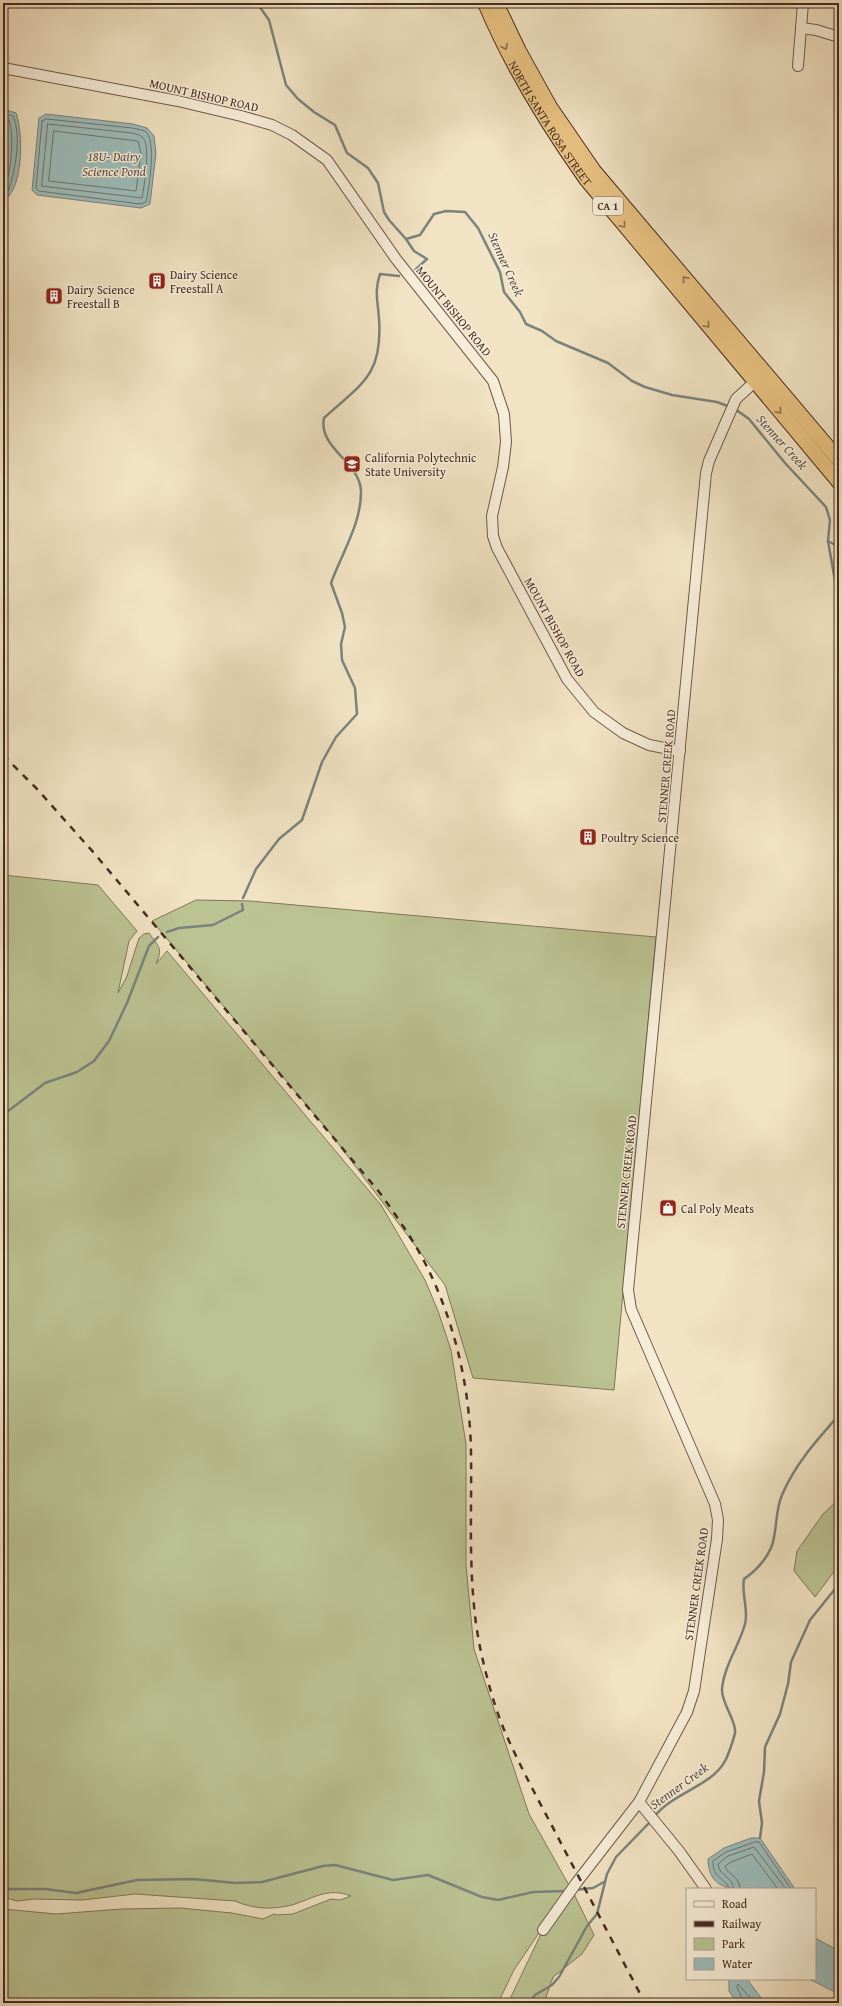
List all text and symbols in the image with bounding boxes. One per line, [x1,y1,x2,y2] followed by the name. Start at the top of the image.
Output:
[501,43,508,51] one-way arrow
[505,57,597,189] street label: NORTH SANTA ROSA STREET
[148,74,260,116] street label: MOUNT BISHOP ROAD
[82,147,146,181] water label: 18U- Dairy Science Pond
[593,197,623,215] road number: CA 1
[619,221,626,228] one-way arrow
[483,229,529,299] water label: Stenner Creek
[412,262,496,360] street label: MOUNT BISHOP ROAD
[170,266,238,297] place label: Dairy Science Freestall A
[147,271,167,291] building icon: Dairy Science Freestall A
[682,277,689,284] one-way arrow
[67,281,135,312] place label: Dairy Science Freestall B
[44,286,64,306] building icon: Dairy Science Freestall B
[702,321,709,328] one-way arrow
[775,407,782,414] one-way arrow
[752,410,812,474] water label: Stenner Creek
[365,449,477,480] place label: California Polytechnic State University
[342,454,362,474] school or university icon: California Polytechnic State University
[521,574,589,680] street label: MOUNT BISHOP ROAD
[653,709,679,823] street label: STENNER CREEK ROAD
[578,827,598,847] building icon: Poultry Science
[601,829,679,846] place label: Poultry Science
[612,1115,640,1229] street label: STENNER CREEK ROAD
[658,1198,678,1218] shop icon: Cal Poly Meats
[681,1200,754,1217] place label: Cal Poly Meats
[680,1527,712,1641] street label: STENNER CREEK ROAD
[646,1758,712,1814] water label: Stenner Creek
[686,1888,816,1980] legend
[722,1895,748,1912] text: Road
[722,1915,761,1932] text: Railway
[722,1935,746,1952] text: Park
[722,1955,752,1972] text: Water

